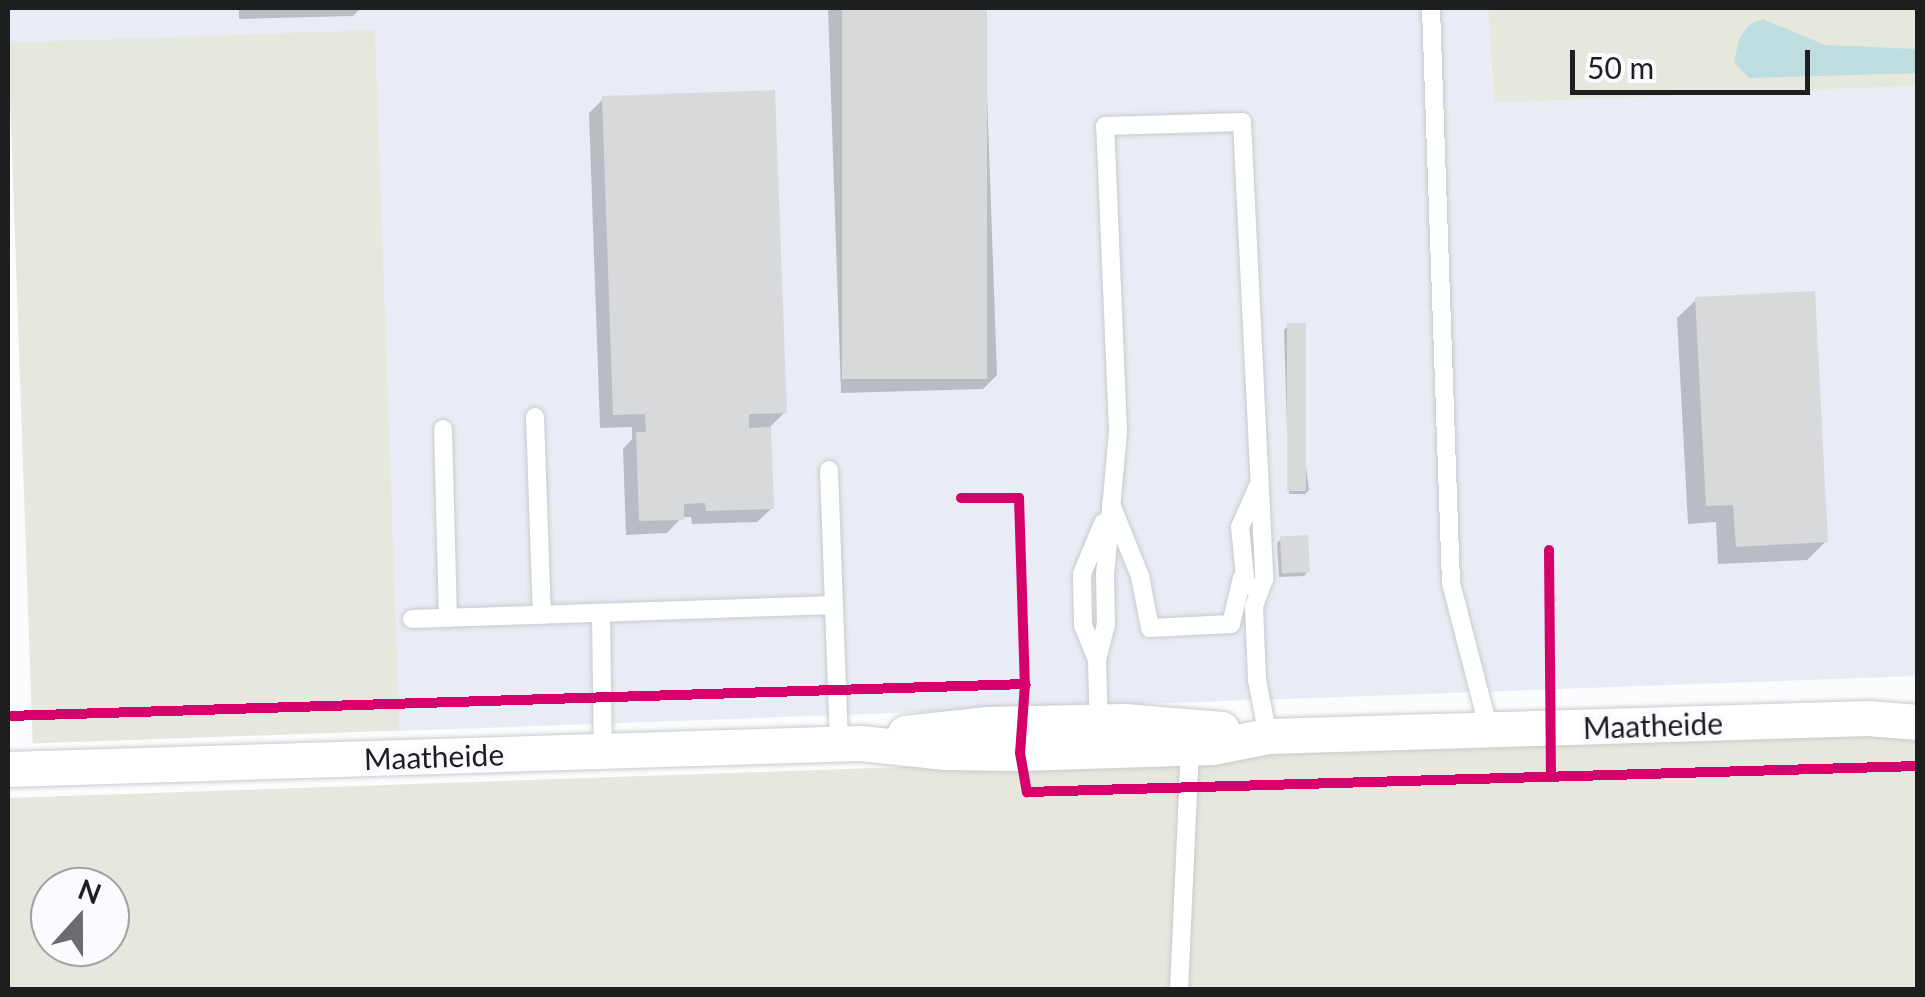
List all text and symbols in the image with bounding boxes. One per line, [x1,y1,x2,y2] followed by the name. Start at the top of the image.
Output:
[1575,30,1815,92] scale bar
[1587,49,1654,85] text: 50 m
[1582,705,1724,745] street label: Maatheide
[363,736,505,776] street label: Maatheide
[30,867,130,967] north arrow
[74,871,106,911] text: N

